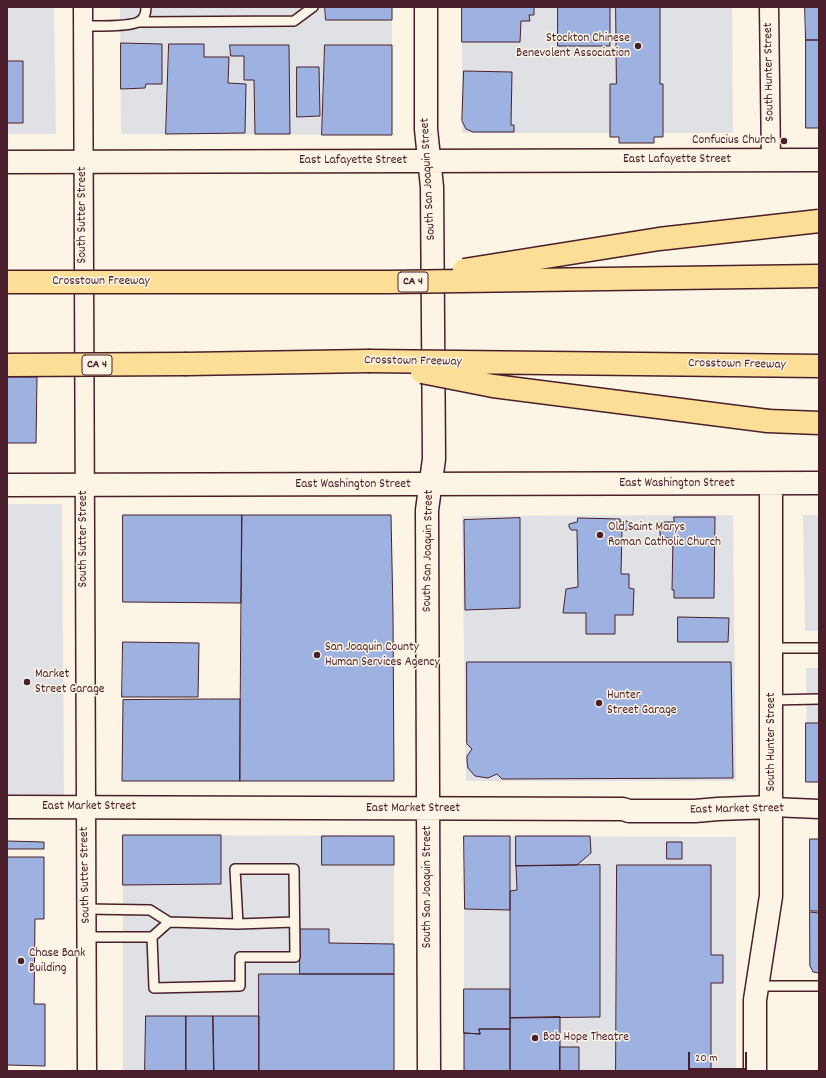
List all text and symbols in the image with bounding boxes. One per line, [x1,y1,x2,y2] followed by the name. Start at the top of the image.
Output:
[761,22,779,122] street label: South Hunter Street
[516,31,630,62] place label: Stockton Chinese Benevolent Association
[633,41,643,51] marker: Stockton Chinese Benevolent Association
[418,117,440,241] street label: South San Joaquin Street
[692,133,776,149] place label: Confucius Church
[779,136,789,146] marker: Confucius Church
[623,152,731,168] street label: East Lafayette Street
[299,153,407,169] street label: East Lafayette Street
[75,167,91,263] street label: South Sutter Street
[398,272,428,292] road number: CA 4
[52,274,150,290] street label: Crosstown Freeway
[364,353,462,371] street label: Crosstown Freeway
[82,355,112,375] road number: CA 4
[688,356,786,374] street label: Crosstown Freeway
[619,476,735,492] street label: East Washington Street
[295,477,411,493] street label: East Washington Street
[420,490,438,612] street label: South San Joaquin Street
[76,491,92,587] street label: South Sutter Street
[608,520,721,551] place label: Old Saint Marys Roman Catholic Church
[595,530,605,540] marker: Old Saint Marys Roman Catholic Church
[325,640,440,671] place label: San Joaquin County Human Services Agency
[312,650,322,660] marker: San Joaquin County Human Services Agency
[35,667,105,698] place label: Market Street Garage
[22,677,32,687] marker: Market Street Garage
[607,688,677,719] place label: Hunter Street Garage
[764,692,780,792] street label: South Hunter Street
[594,698,604,708] marker: Hunter Street Garage
[42,799,136,815] street label: East Market Street
[366,801,460,817] street label: East Market Street
[690,801,784,819] street label: East Market Street
[77,826,95,924] street label: South Sutter Street
[420,826,436,948] street label: South San Joaquin Street
[29,946,85,977] place label: Chase Bank Building
[16,956,26,966] marker: Chase Bank Building
[543,1030,629,1046] place label: Bob Hope Theatre
[530,1033,540,1043] marker: Bob Hope Theatre
[690,1044,749,1070] scale bar
[695,1050,718,1067] text: 20 m

